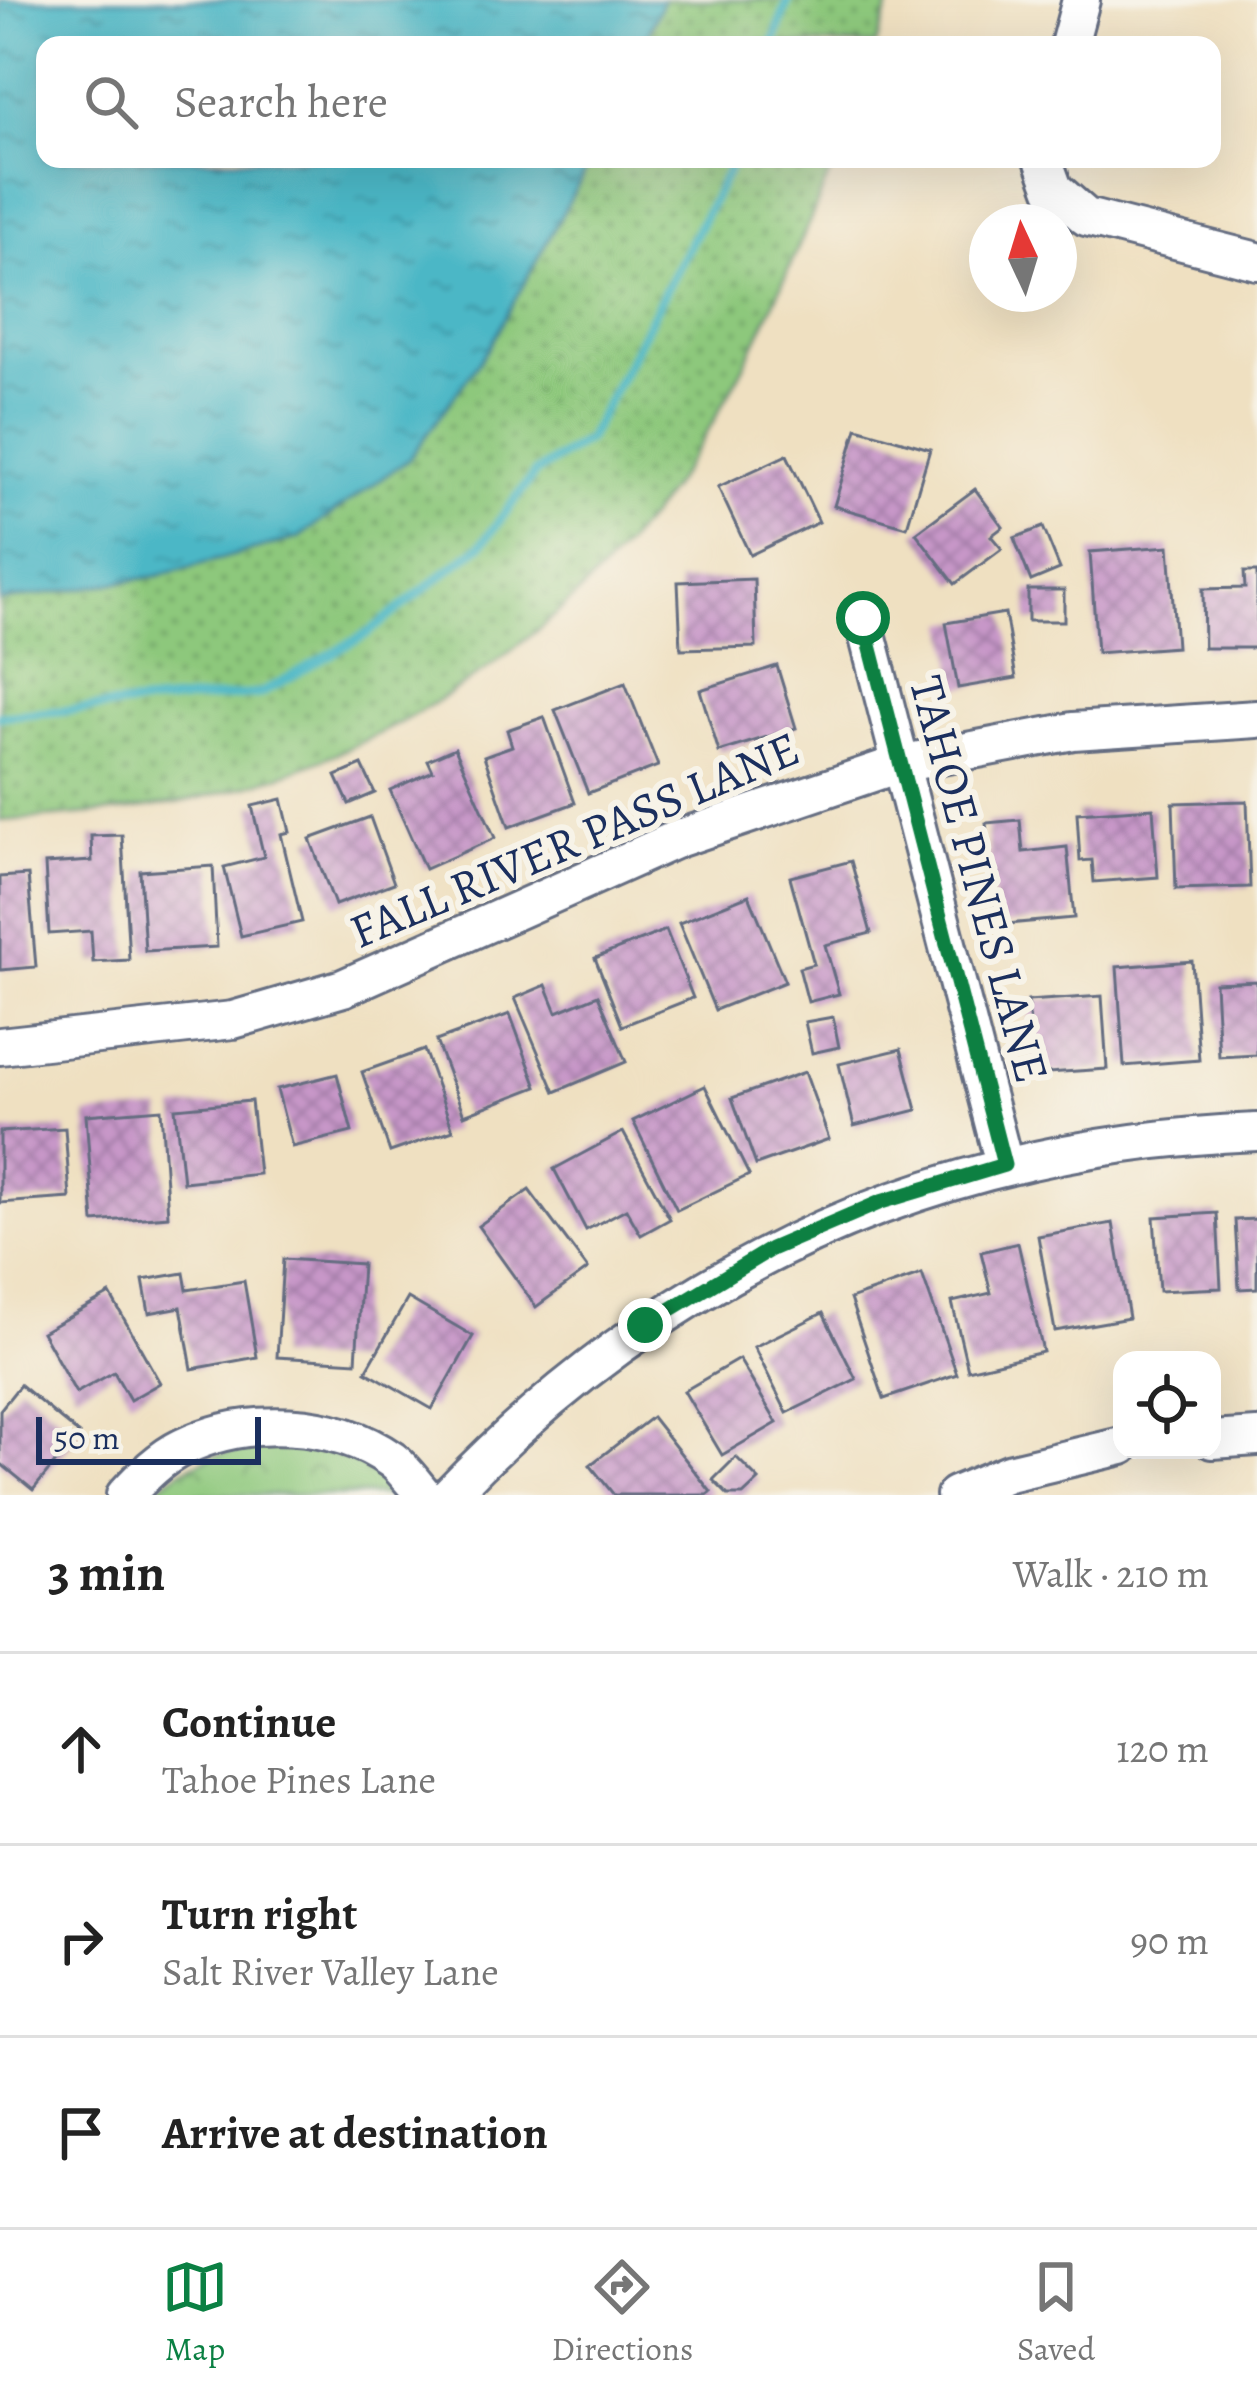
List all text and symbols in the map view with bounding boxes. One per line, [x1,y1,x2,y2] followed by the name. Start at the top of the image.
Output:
[36,36,1221,168] search box
[78,69,144,135] icon: search
[174,71,388,133] text: Search here
[969,204,1077,312] north arrow
[836,591,890,645] route start
[893,669,1065,1090] street label: TAHOE PINES LANE
[340,715,809,965] street label: FALL RIVER PASS LANE
[618,1298,672,1352] route end
[1113,1351,1221,1459] map controls
[1113,1351,1221,1459] button: locate
[36,1411,261,1464] scale bar
[54,1415,120,1460] text: 50 m
[48,1538,165,1608] text: 3 min
[1013,1547,1209,1600] text: Walk · 210 m
[162,1691,336,1753] text: Continue
[48,1716,114,1782] icon: ahead
[1116,1722,1209,1775] text: 120 m
[162,1753,436,1806] text: Tahoe Pines Lane
[162,1883,357,1945] text: Turn right
[48,1908,114,1974] icon: right
[1130,1914,1209,1967] text: 90 m
[162,1945,499,1998] text: Salt River Valley Lane
[48,2100,114,2166] icon: arrive
[162,2102,548,2164] text: Arrive at destination
[162,2254,228,2371] tab: Map
[552,2254,693,2371] tab: Directions
[1017,2254,1095,2371] tab: Saved

